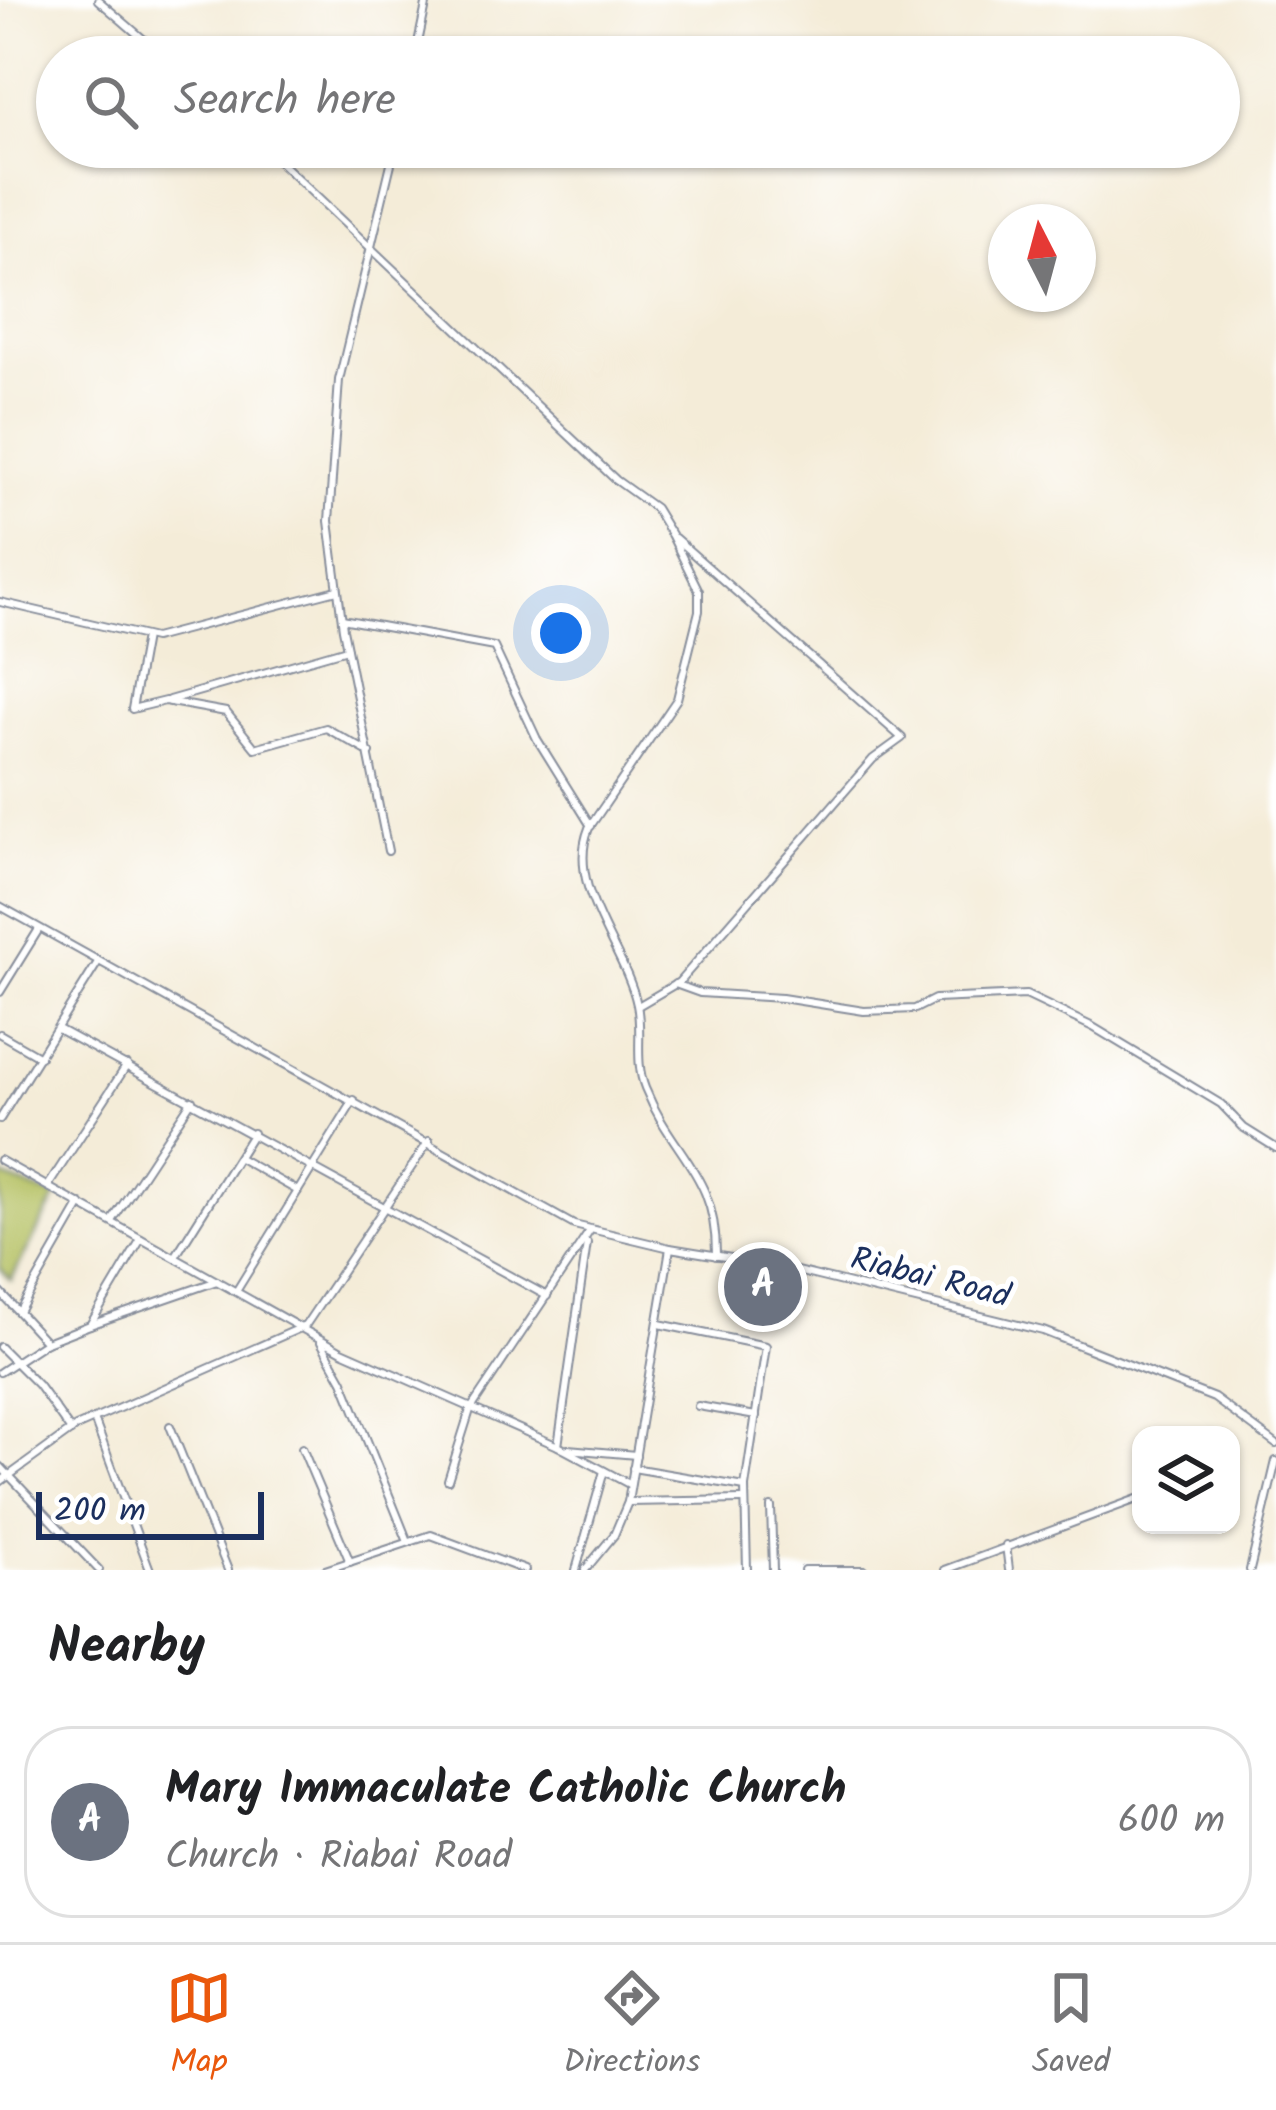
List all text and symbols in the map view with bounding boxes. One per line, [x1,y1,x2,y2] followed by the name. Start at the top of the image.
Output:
[36,36,1240,168] search box
[174,66,396,138] text: Search here
[78,69,144,135] icon: search
[988,204,1096,312] north arrow
[531,603,591,663] your location
[845,1234,1017,1325] street label: Riabai Road
[724,1242,802,1332] pin: A
[1132,1426,1240,1534] map controls
[1132,1426,1240,1534] button: layers
[36,1486,264,1539] scale bar
[54,1486,146,1539] text: 200 m
[48,1608,205,1689] text: Nearby
[165,1755,846,1827] text: Mary Immaculate Catholic Church
[78,1791,102,1853] text: A
[1118,1791,1225,1853] text: 600 m
[165,1827,512,1889] text: Church · Riabai Road
[166,1965,232,2090] tab: Map
[563,1965,700,2090] tab: Directions
[1032,1965,1110,2090] tab: Saved

